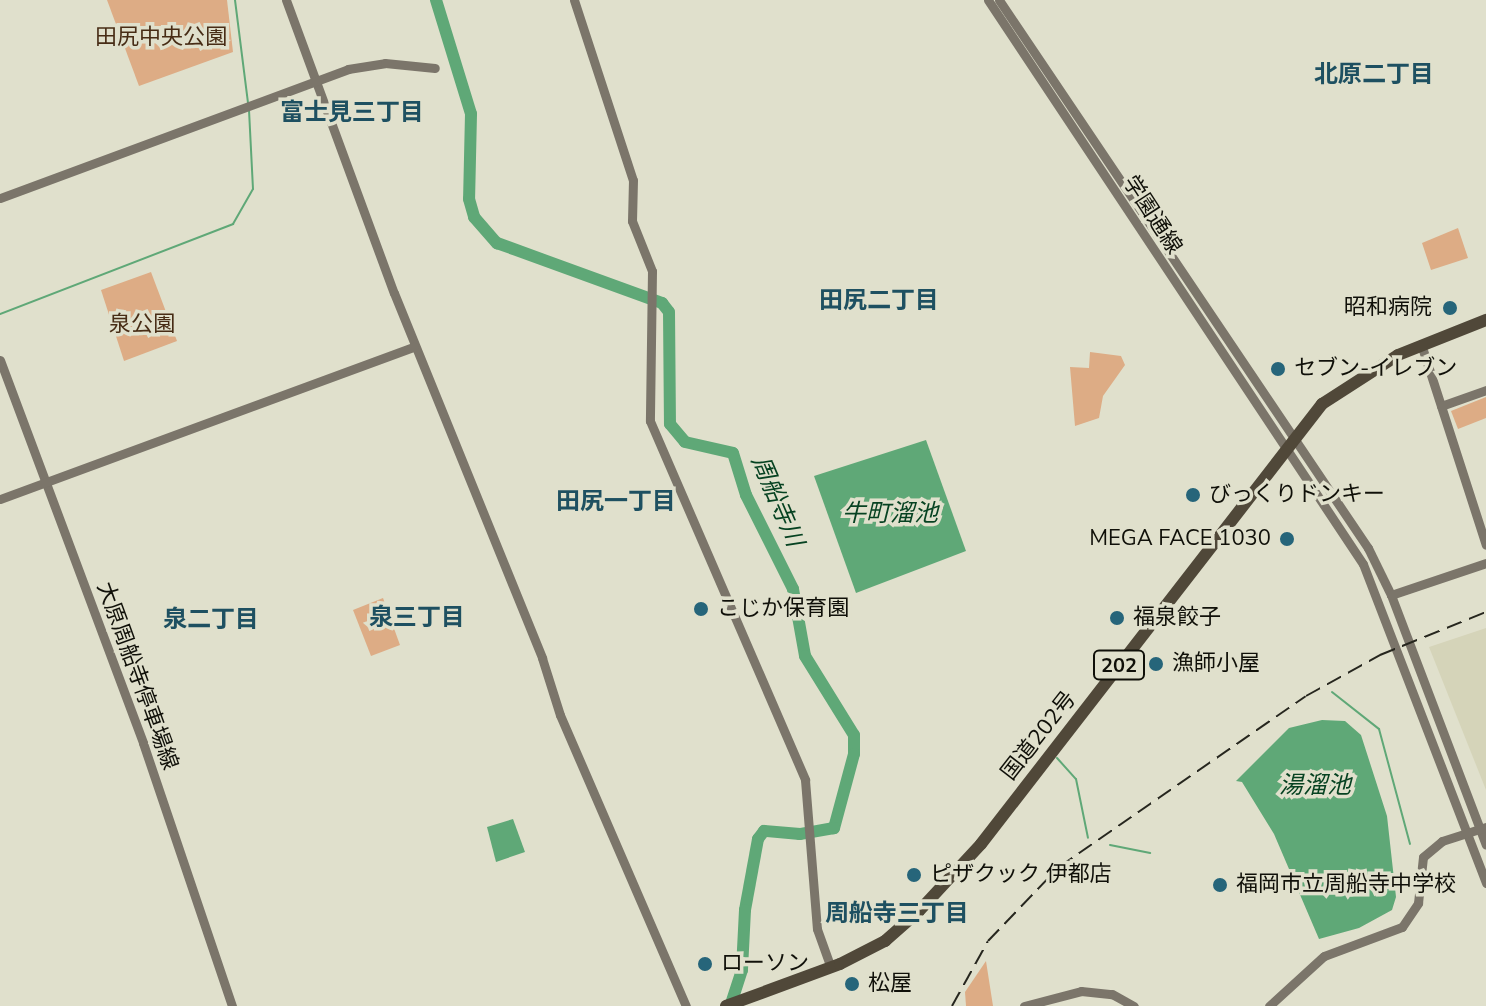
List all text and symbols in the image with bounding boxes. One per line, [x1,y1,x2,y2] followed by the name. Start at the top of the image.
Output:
[95,25,227,51] park label: 田尻中央公園
[1314,61,1434,89] district label: 北原二丁目
[280,99,424,127] district label: 富士見三丁目
[1117,171,1187,259] street label: 学園通線
[819,287,939,315] district label: 田尻二丁目
[1344,295,1432,321] place label: 昭和病院
[1439,297,1461,319] marker: 昭和病院
[109,312,175,338] park label: 泉公園
[1294,356,1457,382] place label: セブン-イレブン
[1269,360,1287,378] marker: セブン-イレブン
[745,451,809,551] water label: 周船寺川
[1209,482,1385,508] place label: びっくりドンキー
[1184,486,1202,504] marker: びっくりドンキー
[556,488,676,516] district label: 田尻一丁目
[842,500,938,528] water label: 牛町溜池
[1089,526,1271,552] place label: MEGA FACE 1030
[1278,530,1296,548] marker: MEGA FACE 1030
[91,578,183,774] street label: 大原周船寺停車場線
[717,596,849,622] place label: こじか保育園
[692,600,710,618] marker: こじか保育園
[369,604,465,632] district label: 泉三丁目
[1133,605,1221,631] place label: 福泉餃子
[163,606,259,634] district label: 泉二丁目
[1108,609,1126,627] marker: 福泉餃子
[1093,649,1145,681] road number: 202
[1172,651,1260,677] place label: 漁師小屋
[1147,655,1165,673] marker: 漁師小屋
[996,686,1082,786] street label: 国道202号
[1279,772,1351,800] water label: 湯溜池
[930,862,1112,888] place label: ピザクック 伊都店
[905,866,923,884] marker: ピザクック 伊都店
[1236,872,1456,898] place label: 福岡市立周船寺中学校
[1211,876,1229,894] marker: 福岡市立周船寺中学校
[825,900,969,928] district label: 周船寺三丁目
[721,951,809,977] place label: ローソン
[696,955,714,973] marker: ローソン
[868,971,912,997] place label: 松屋
[843,975,861,993] marker: 松屋

